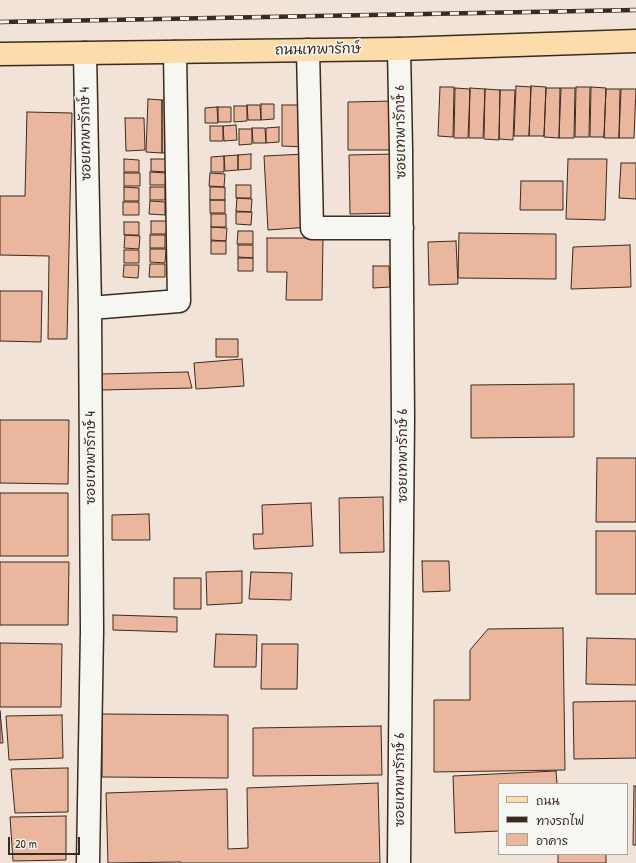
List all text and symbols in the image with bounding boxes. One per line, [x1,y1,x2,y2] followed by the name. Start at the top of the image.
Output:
[275,41,361,59] street label: ถนนเทพารักษ์
[392,85,410,179] street label: ซอยเทพารักษ์ 6
[77,87,95,181] street label: ซอยเทพารักษ์ 4
[395,409,411,503] street label: ซอยเทพารักษ์ 6
[83,411,99,505] street label: ซอยเทพารักษ์ 4
[392,733,408,827] street label: ซอยเทพารักษ์ 6
[498,783,628,855] legend
[536,792,560,809] text: ถนน
[536,812,584,829] text: ทางรถไฟ
[10,829,82,855] scale bar
[536,832,568,849] text: อาคาร
[15,835,37,852] text: 20 m

